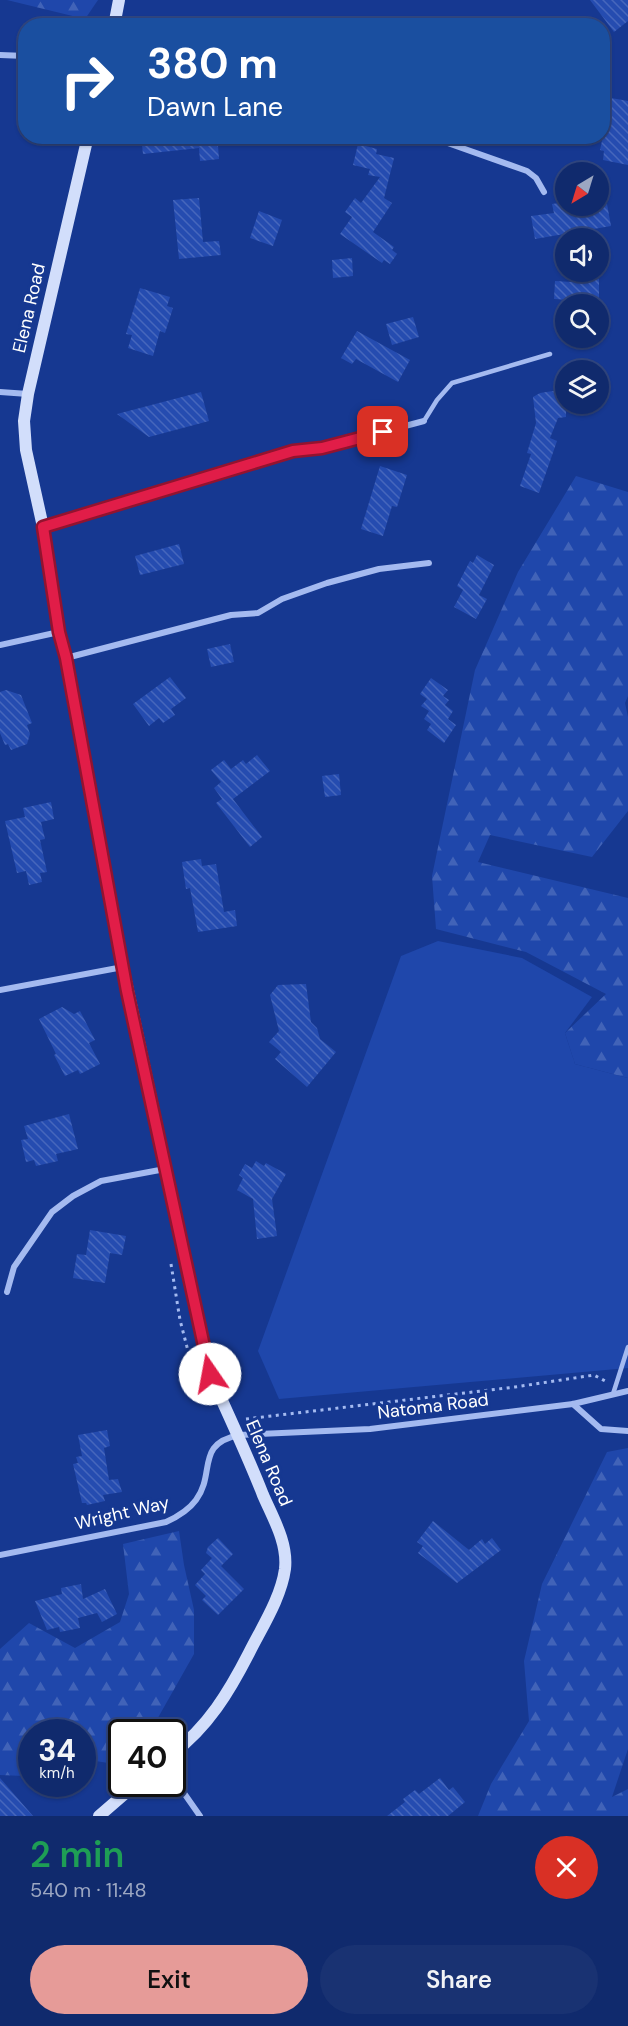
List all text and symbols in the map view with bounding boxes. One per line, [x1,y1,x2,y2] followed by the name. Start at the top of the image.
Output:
[147,36,278,91] text: 380 m
[48,42,126,120] icon: right
[147,89,283,124] text: Dawn Lane
[555,162,609,216] north arrow
[555,162,609,414] map controls
[555,228,609,282] button: sound
[7,261,51,355] street label: Elena Road
[555,294,609,348] button: search
[555,360,609,414] button: layers
[357,406,408,457] pin
[366,415,399,448] icon: arrive
[178,1342,242,1406] position arrow
[376,1387,490,1425] street label: Natoma Road
[240,1416,298,1510] street label: Elena Road
[72,1490,172,1536] street label: Wright Way
[108,1719,186,1797] speed limit sign: 40
[38,1731,76,1770] text: 34
[39,1763,75,1783] text: km/h
[30,1831,124,1878] text: 2 min
[535,1836,598,1899] button: close
[30,1877,147,1903] text: 540 m · 11:48
[30,1945,308,2014] button: Exit
[320,1945,598,2014] button: Share

